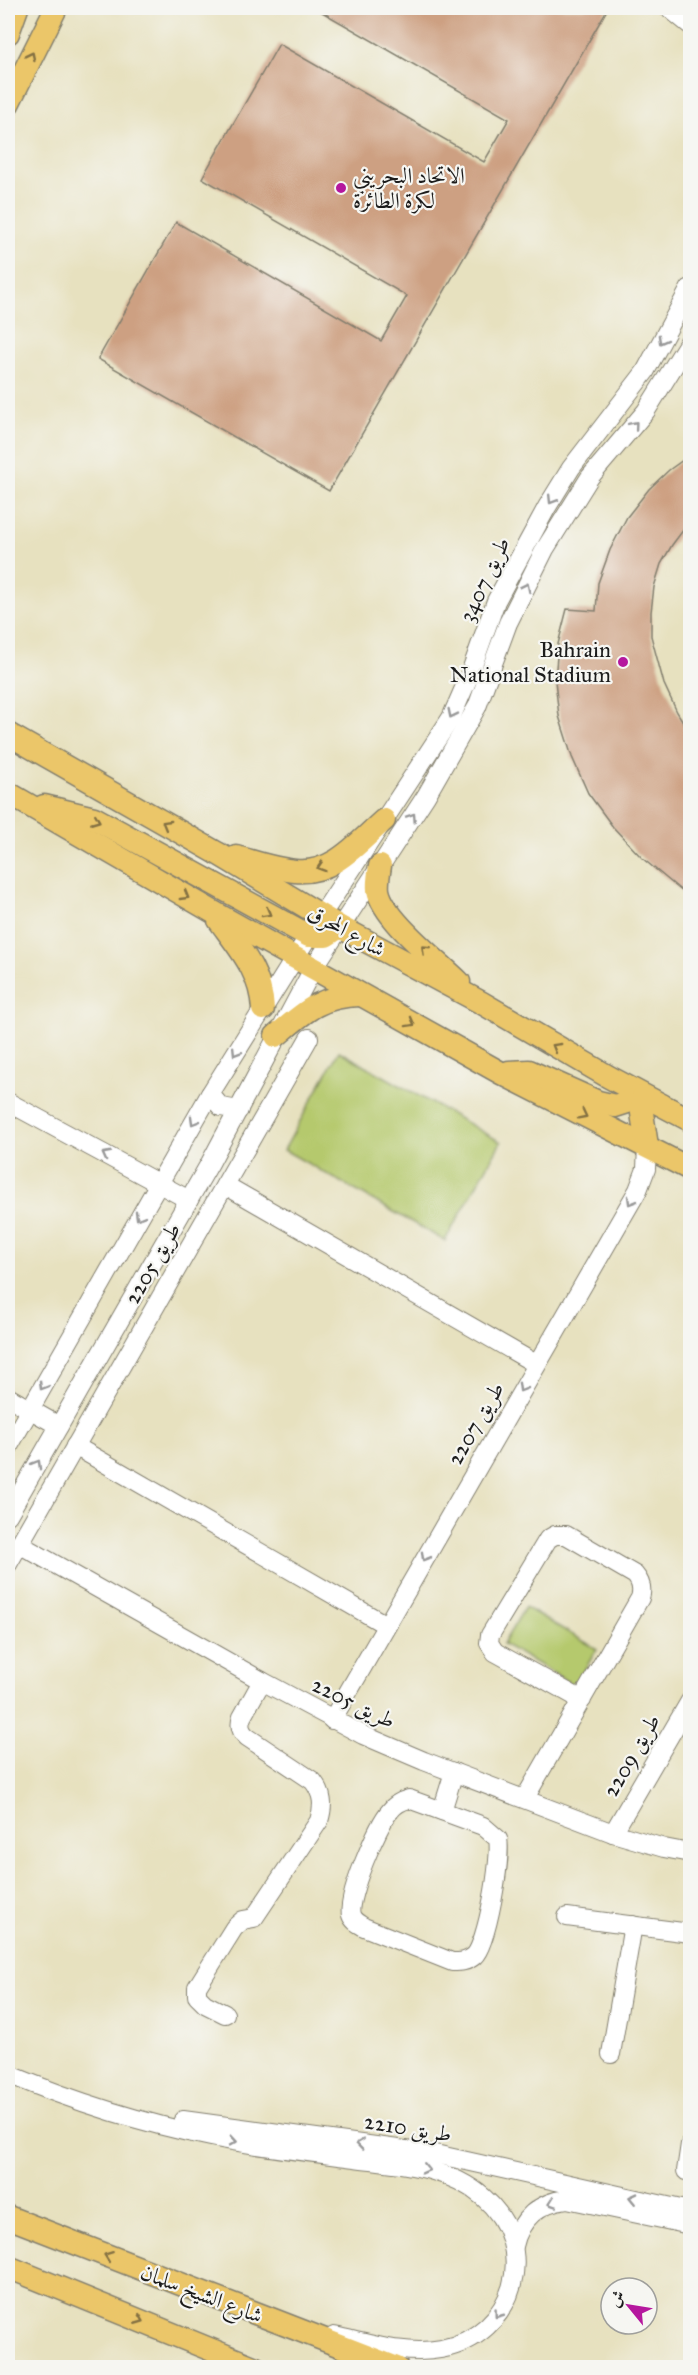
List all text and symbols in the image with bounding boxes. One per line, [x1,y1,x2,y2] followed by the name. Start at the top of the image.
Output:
[24,51,36,62] one-way arrow
[353,162,465,214] place label: الاتحاد البحريني لكرة الطائرة
[334,181,348,195] marker: الاتحاد البحريني لكرة الطائرة
[658,333,669,344] one-way arrow
[627,421,638,432] one-way arrow
[548,493,559,504] one-way arrow
[453,532,517,626] street label: طريق 3407
[519,582,530,593] one-way arrow
[450,636,612,688] place label: Bahrain National Stadium
[616,655,630,669] marker: Bahrain National Stadium
[448,708,460,719] one-way arrow
[89,813,100,825] one-way arrow
[405,813,416,824] one-way arrow
[162,820,173,831] one-way arrow
[316,860,327,872] one-way arrow
[179,889,189,900] one-way arrow
[301,898,390,967] street label: شارع المحرق
[261,906,271,917] one-way arrow
[421,945,432,956] one-way arrow
[405,1016,415,1027] one-way arrow
[552,1042,562,1054] one-way arrow
[232,1046,244,1056] one-way arrow
[577,1107,588,1119] one-way arrow
[190,1115,202,1125] one-way arrow
[102,1151,113,1162] one-way arrow
[627,1195,638,1205] one-way arrow
[135,1210,146,1220] one-way arrow
[118,1218,187,1309] street label: طريق 2205
[441,1377,511,1470] street label: طريق 2207
[39,1380,50,1390] one-way arrow
[518,1382,529,1392] one-way arrow
[29,1460,41,1470] one-way arrow
[421,1551,433,1561] one-way arrow
[307,1671,400,1735] street label: طريق 2205
[597,1709,667,1802] street label: طريق 2209
[362,2107,453,2149] street label: طريق 2210
[228,2134,238,2147] one-way arrow
[355,2138,365,2150] one-way arrow
[421,2162,431,2175] one-way arrow
[629,2192,639,2205] one-way arrow
[547,2195,557,2208] one-way arrow
[103,2251,114,2263] one-way arrow
[135,2258,267,2335] street label: شارع الشيخ سلمان
[599,2276,659,2336] north arrow
[604,2287,629,2310] text: ش
[494,2307,505,2318] one-way arrow
[134,2313,145,2325] one-way arrow

